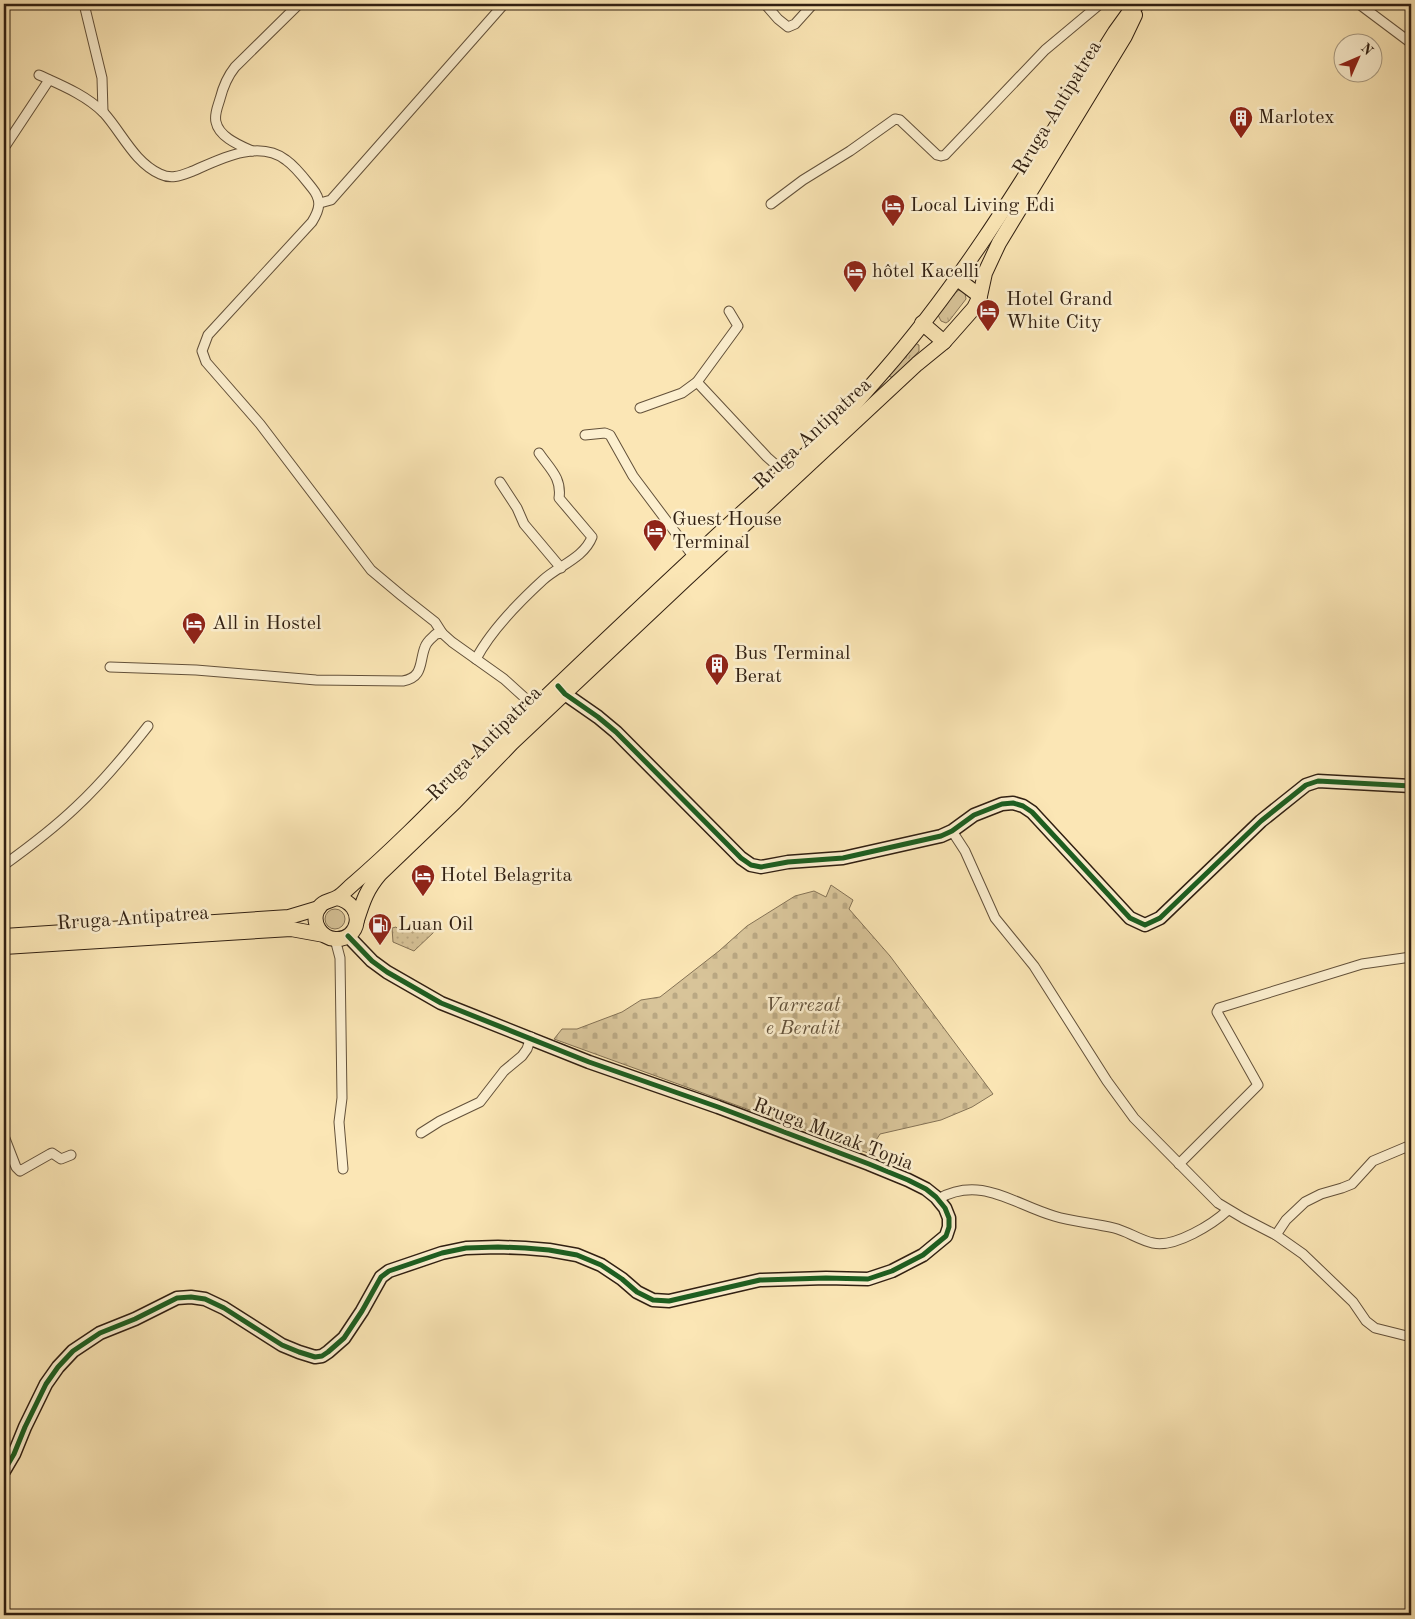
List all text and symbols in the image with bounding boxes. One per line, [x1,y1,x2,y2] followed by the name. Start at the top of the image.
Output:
[1332,32,1382,82] north arrow
[1010,37,1106,179] street label: Rruga Antipatrea
[1358,41,1375,58] text: N
[1228,105,1254,139] building icon: Marlotex
[1258,108,1335,128] place label: Marlotex
[880,193,906,227] hotel icon: Local Living Edi
[910,196,1055,216] place label: Local Living Edi
[842,259,868,293] hotel icon: hôtel Kacelli
[872,262,979,282] place label: hôtel Kacelli
[1006,290,1113,333] place label: Hotel Grand White City
[975,298,1001,332] hotel icon: Hotel Grand White City
[750,375,876,493] street label: Rruga Antipatrea
[672,510,782,553] place label: Guest House Terminal
[642,518,668,552] hotel icon: Guest House Terminal
[181,611,207,645] hotel icon: All in Hostel
[212,614,321,634] place label: All in Hostel
[734,644,850,687] place label: Bus Terminal Berat
[704,652,730,686] building icon: Bus Terminal Berat
[424,683,546,805] street label: Rruga Antipatrea
[410,863,436,897] hotel icon: Hotel Belagrita
[440,866,573,886] place label: Hotel Belagrita
[56,904,210,934] street label: Rruga Antipatrea
[367,912,393,946] fuel station icon: Luan Oil
[398,915,473,935] place label: Luan Oil
[765,996,841,1039] park label: Varrezat e Beratit
[750,1095,916,1175] street label: Rruga Muzak Topia

